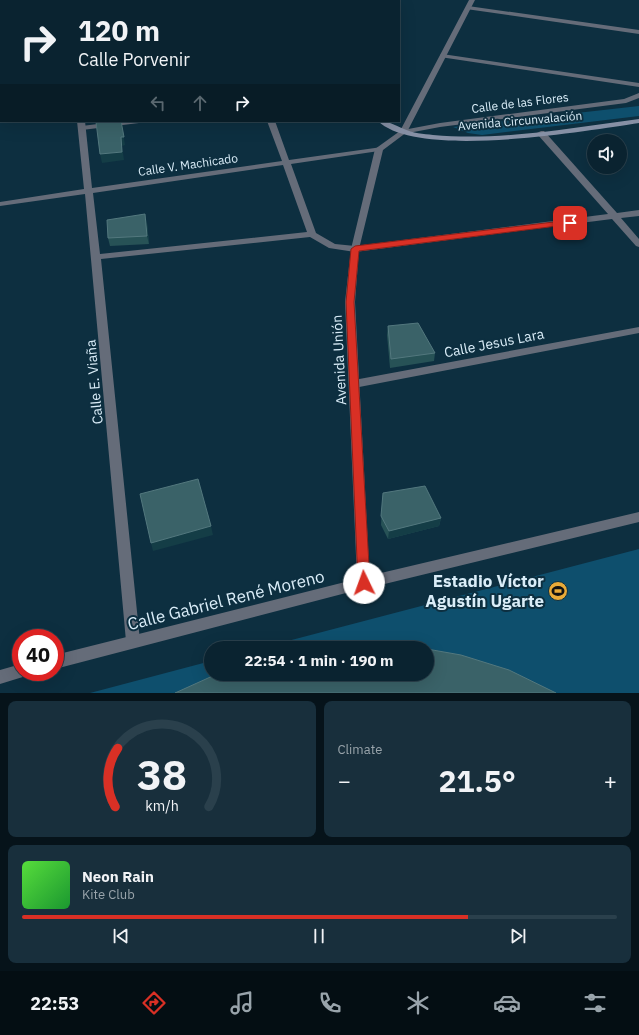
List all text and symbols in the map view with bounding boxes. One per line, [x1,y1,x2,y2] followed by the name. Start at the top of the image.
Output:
[78,12,160,49] text: 120 m
[12,16,64,68] icon: right
[78,48,190,71] text: Calle Porvenir
[470,89,570,116] street label: Calle de las Flores
[147,92,169,114] icon: left
[189,92,211,114] icon: ahead
[231,92,253,114] icon: right
[457,108,583,133] street label: Avenida Circunvalación
[587,134,627,174] map controls
[587,134,627,174] button: sound
[137,150,239,179] street label: Calle V. Machicado
[553,206,587,240] pin
[559,212,581,234] icon: arrive
[328,314,350,406] street label: Avenida Unión
[442,324,546,362] street label: Calle Jesus Lara
[81,338,107,425] street label: Calle E. Viaña
[343,562,385,604] position arrow
[125,565,327,635] street label: Calle Gabriel René Moreno
[425,570,544,612] place label: Estadio Víctor Agustín Ugarte
[547,580,569,602] sports icon: Estadio Víctor Agustín Ugarte
[12,629,64,681] speed limit sign: 40
[245,651,393,670] text: 22:54 · 1 min · 190 m
[338,741,382,758] text: Climate
[137,747,187,801] text: 38
[439,761,516,800] text: 21.5°
[338,766,351,795] text: −
[604,766,617,795] text: +
[145,796,179,815] text: km/h
[82,867,154,886] text: Neon Rain
[82,886,135,903] text: Kite Club
[110,925,132,947] icon: previous
[308,925,330,947] icon: pause
[507,925,529,947] icon: next
[140,989,168,1017] icon: directions
[228,989,256,1017] icon: music
[316,989,344,1017] icon: phone
[404,989,432,1017] icon: climate
[493,989,521,1017] icon: car
[581,989,609,1017] icon: filters
[30,992,79,1015] text: 22:53

